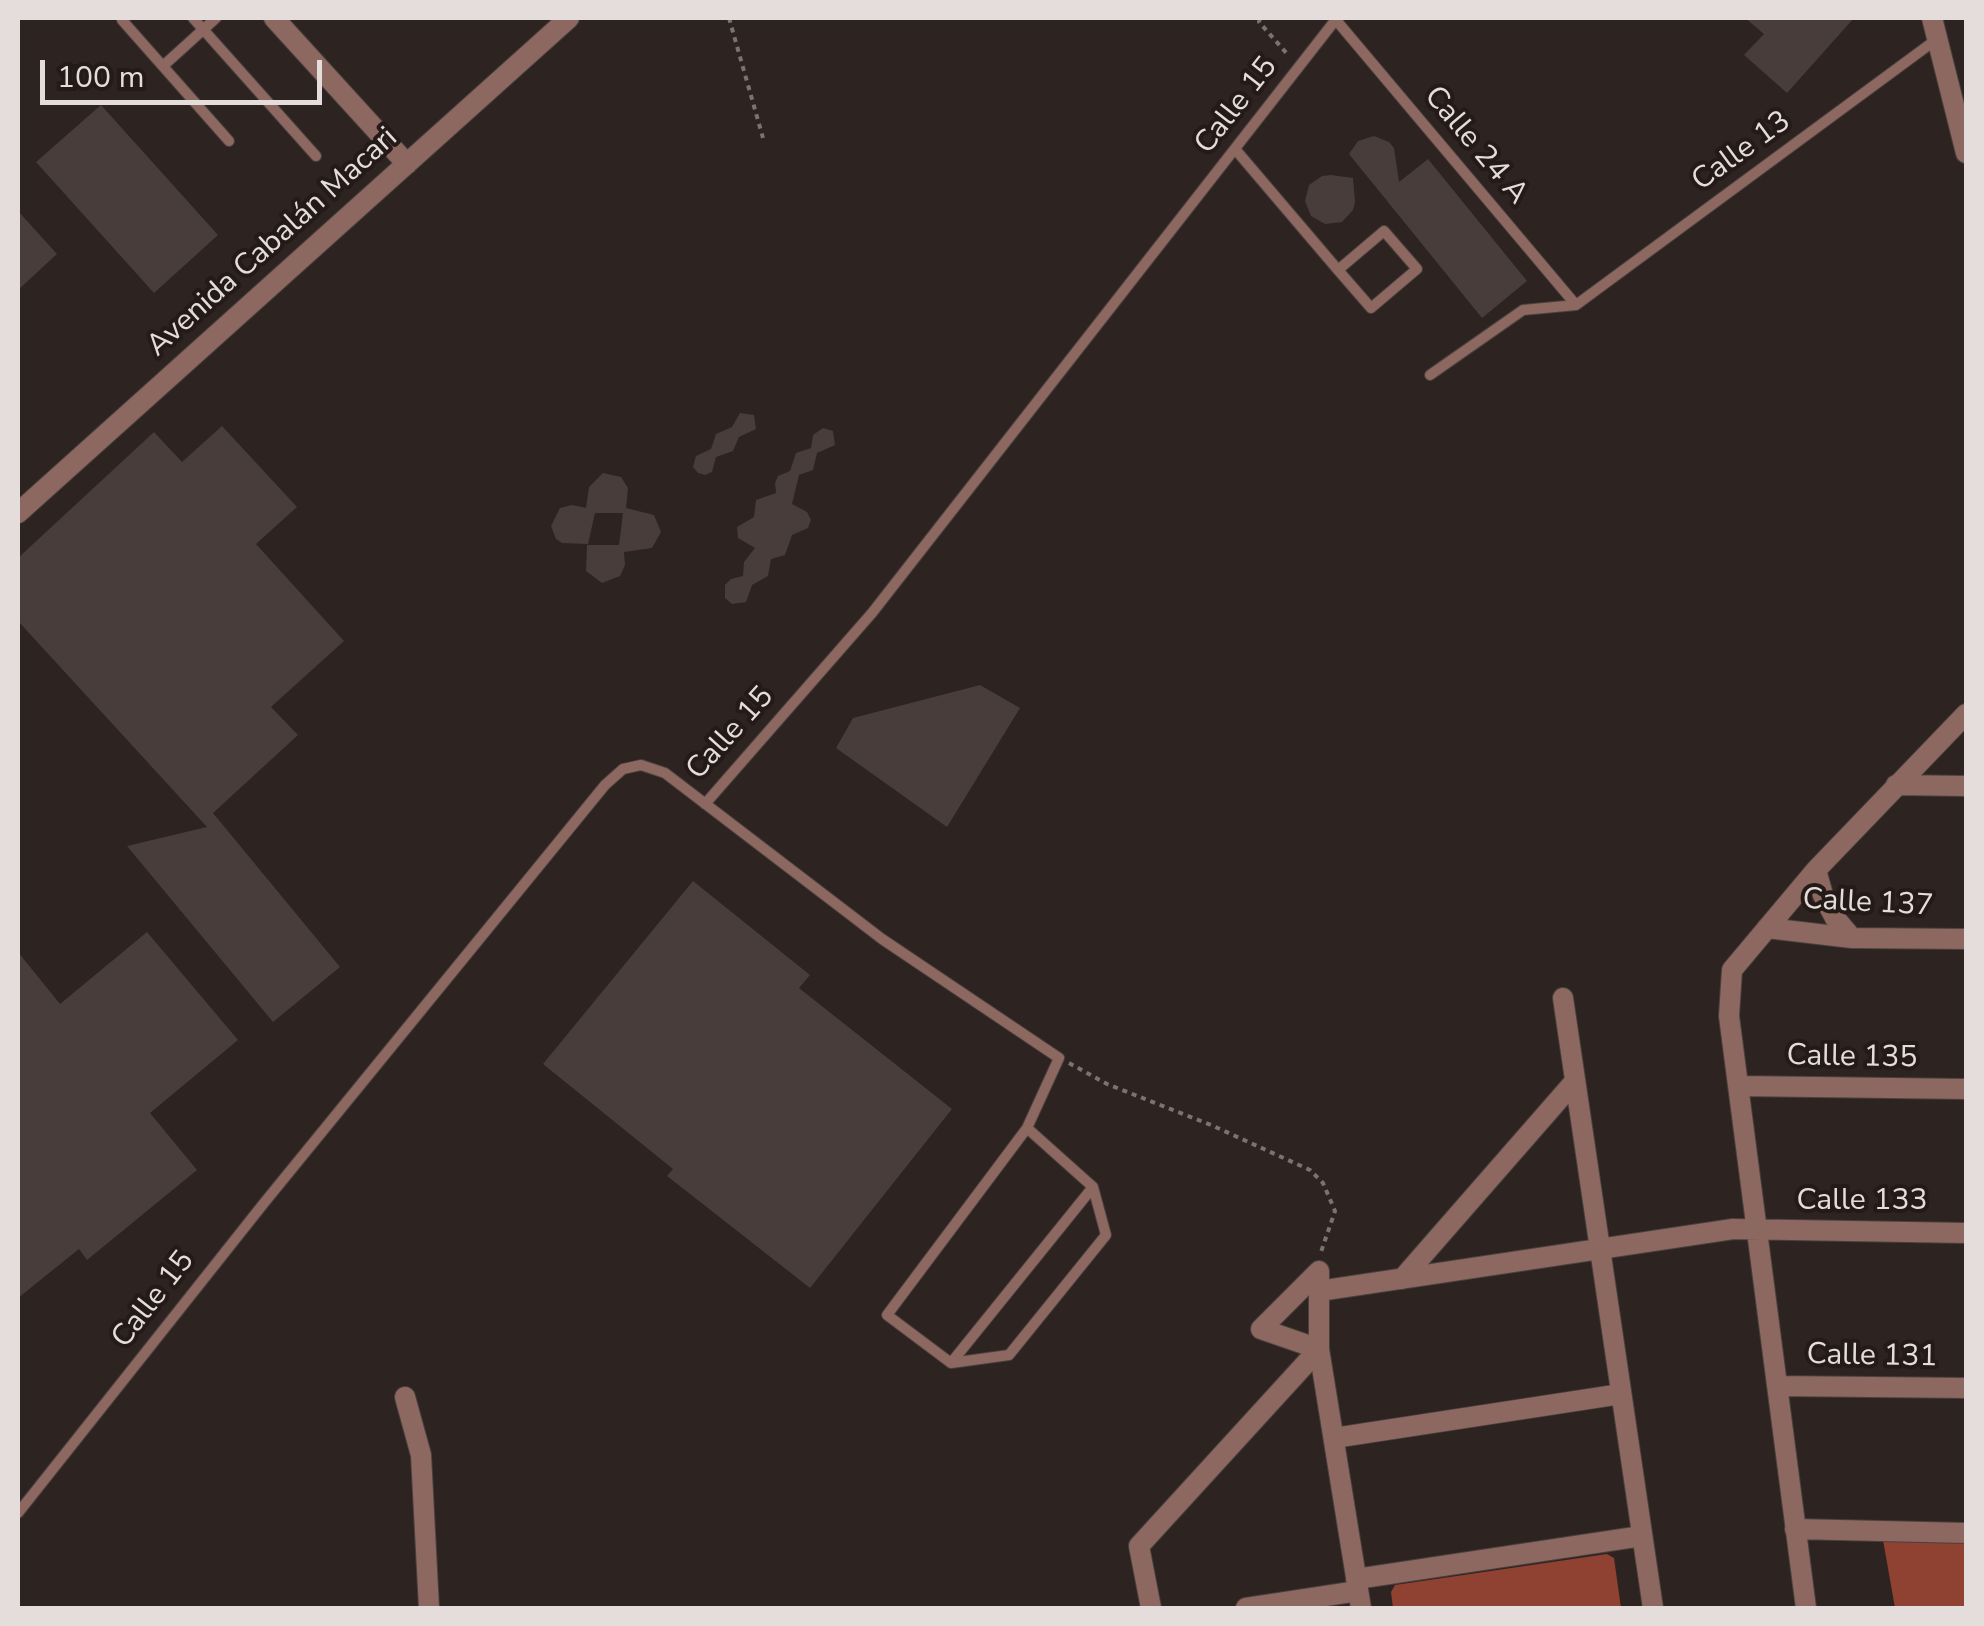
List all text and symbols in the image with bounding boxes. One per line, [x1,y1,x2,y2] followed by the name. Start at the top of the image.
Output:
[45,40,328,102] scale bar
[1188,50,1286,162] street label: Calle 15
[57,57,144,98] text: 100 m
[1415,80,1535,212] street label: Calle 24 A
[1686,104,1798,200] street label: Calle 13
[140,121,406,365] street label: Avenida Cabalán Macari
[680,680,782,788] street label: Calle 15
[1802,883,1934,925] street label: Calle 137
[1786,1039,1918,1077] street label: Calle 135
[1797,1184,1927,1220] street label: Calle 133
[105,1244,203,1356] street label: Calle 15
[1806,1338,1938,1376] street label: Calle 131

